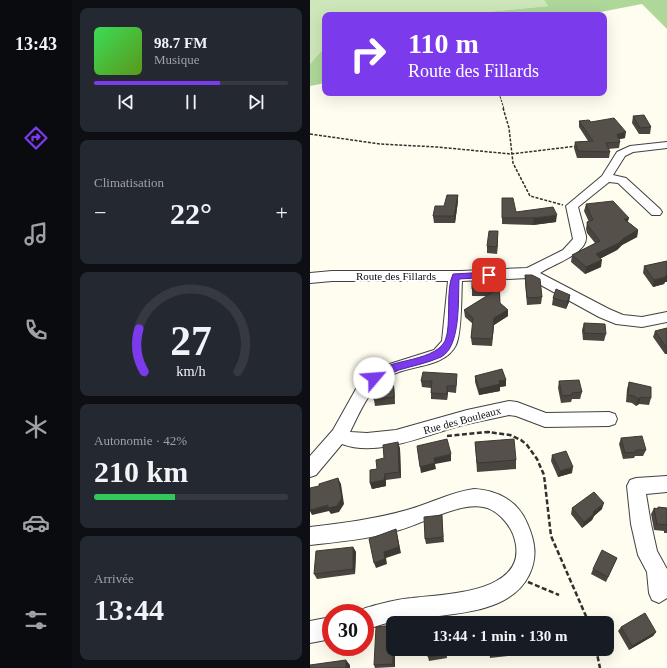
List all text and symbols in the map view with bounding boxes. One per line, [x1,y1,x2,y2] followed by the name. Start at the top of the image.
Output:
[342,28,394,80] icon: right
[408,28,479,59] text: 110 m
[15,34,57,54] text: 13:43
[154,35,207,51] text: 98.7 FM
[154,52,200,67] text: Musique
[408,61,539,81] text: Route des Fillards
[115,91,137,113] icon: previous
[180,91,202,113] icon: pause
[245,91,267,113] icon: next
[22,124,50,152] icon: directions
[94,175,164,190] text: Climatisation
[170,197,212,230] text: 22°
[94,200,106,225] text: −
[276,200,288,225] text: +
[22,220,50,248] icon: music
[472,258,506,292] pin
[478,264,500,286] icon: arrive
[356,270,436,282] street label: Route des Fillards
[22,316,50,344] icon: phone
[170,318,212,364] text: 27
[353,357,395,399] position arrow
[176,363,206,379] text: km/h
[422,404,503,436] street label: Rue des Bouleaux
[22,413,50,441] icon: climate
[94,433,187,448] text: Autonomie · 42%
[94,455,188,488] text: 210 km
[22,509,50,537] icon: car
[94,571,134,586] text: Arrivée
[94,593,164,626] text: 13:44
[322,604,374,656] speed limit sign: 30
[22,606,50,634] icon: filters
[433,628,568,644] text: 13:44 · 1 min · 130 m

